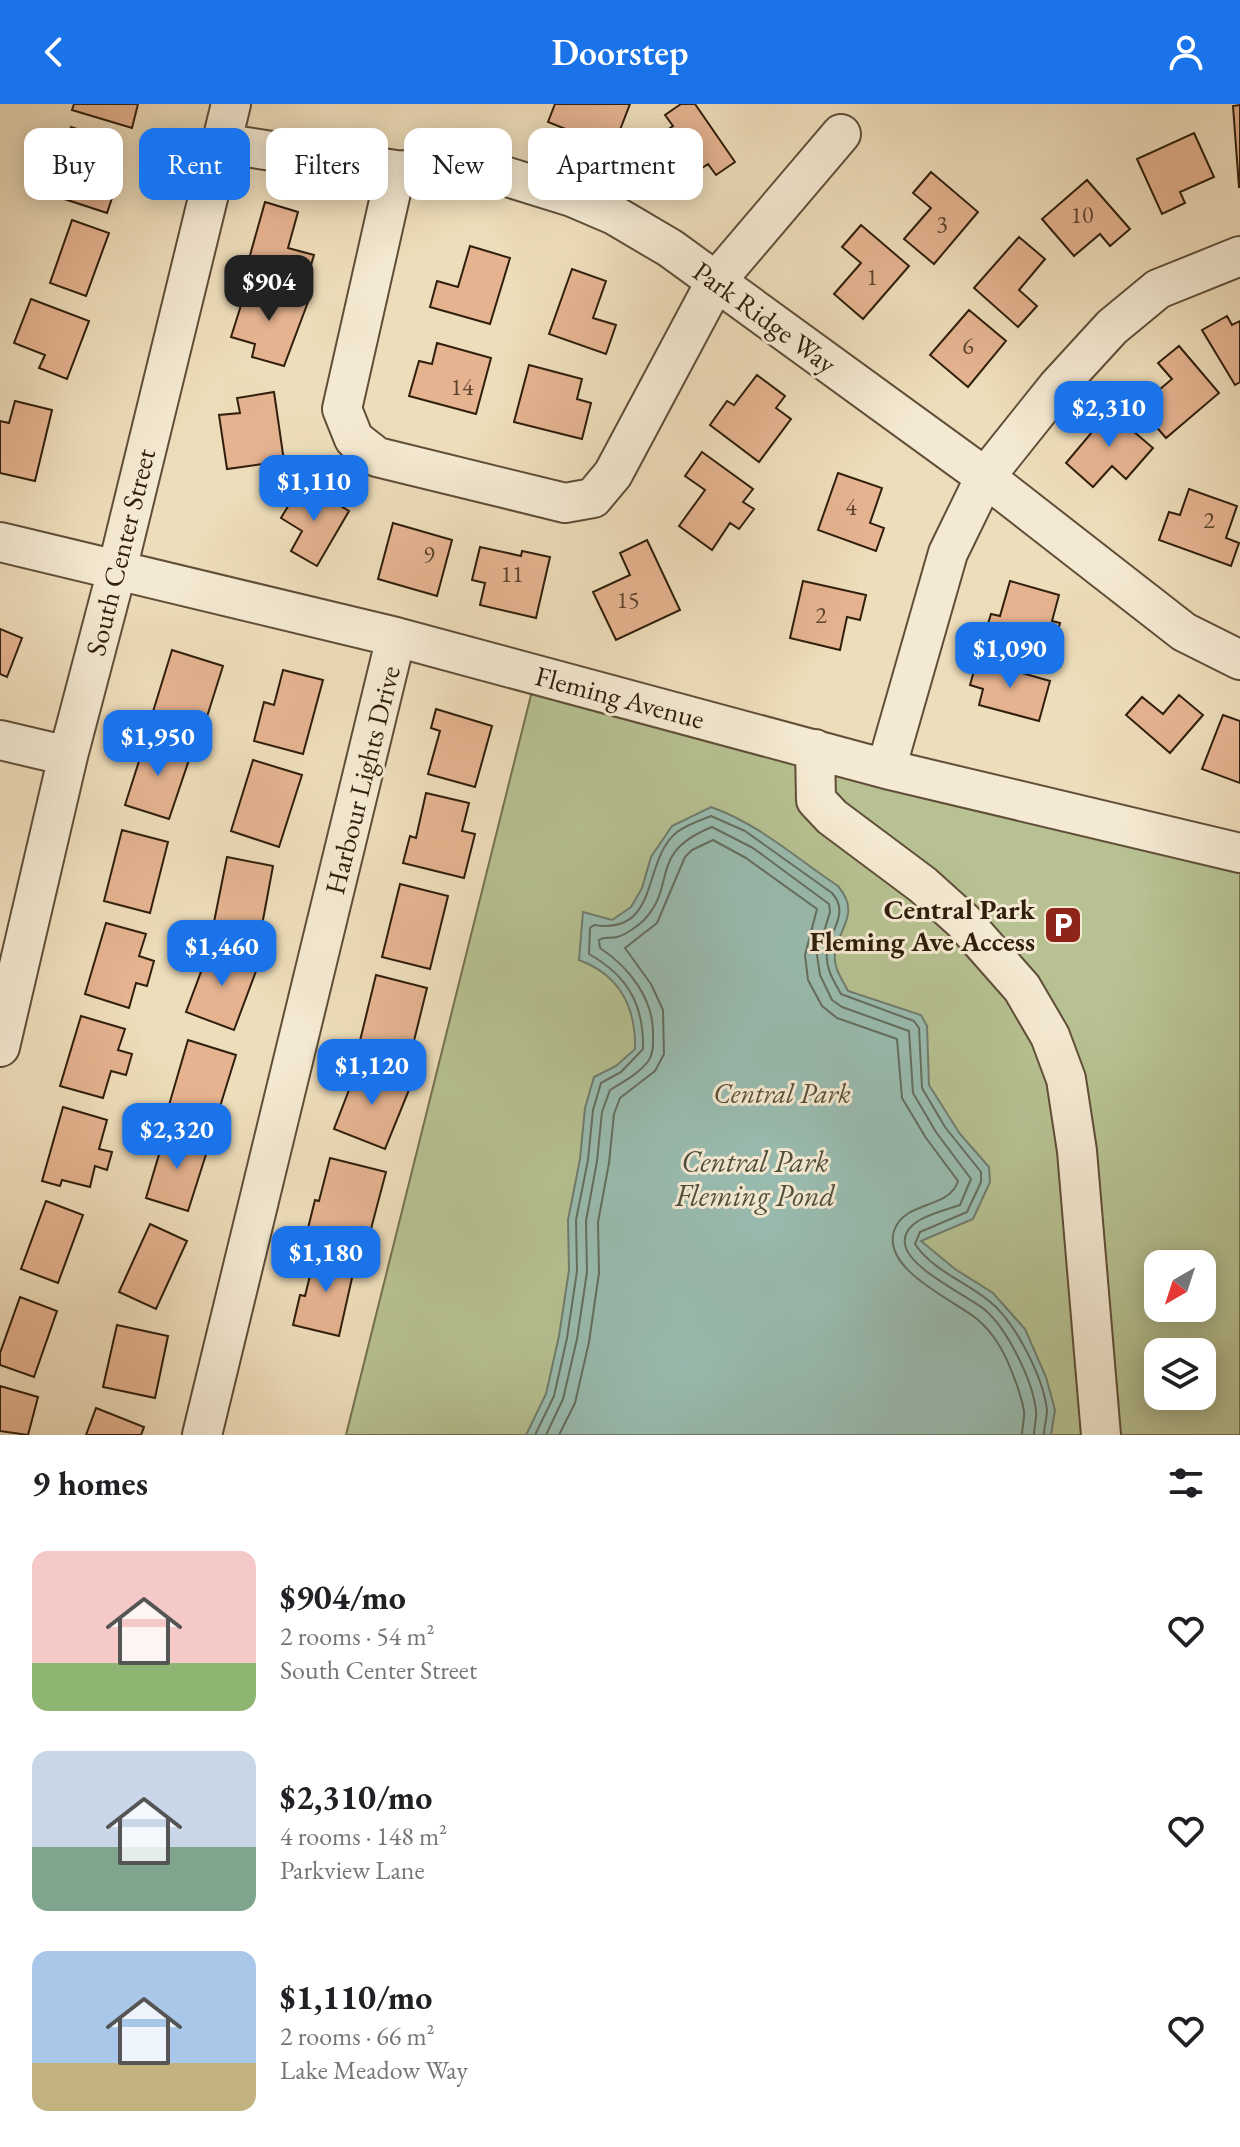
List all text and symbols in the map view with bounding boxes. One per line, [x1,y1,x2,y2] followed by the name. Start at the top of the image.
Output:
[552,29,688,76] text: Doorstep
[32,30,76,74] icon: back
[1164,30,1208,74] icon: person
[24,128,123,200] chip: Buy
[139,128,250,200] chip: Rent
[266,128,388,200] chip: Filters
[404,128,512,200] chip: New
[528,128,703,200] chip: Apartment
[1070,199,1094,230] house number: 10
[936,208,948,239] house number: 3
[686,253,845,382] street label: Park Ridge Way
[222,255,316,323] pin: $904
[866,261,878,292] house number: 1
[242,264,296,298] text: $904
[962,330,974,361] house number: 6
[450,371,474,402] house number: 14
[1044,381,1174,449] pin: $2,310
[1072,390,1146,424] text: $2,310
[77,444,163,659] street label: South Center Street
[249,455,379,523] pin: $1,110
[277,464,351,498] text: $1,110
[845,491,857,522] house number: 4
[1203,504,1215,535] house number: 2
[423,539,435,570] house number: 9
[500,558,524,589] house number: 11
[616,584,640,615] house number: 15
[815,599,827,630] house number: 2
[945,622,1075,690] pin: $1,090
[973,631,1047,665] text: $1,090
[532,657,709,737] street label: Fleming Avenue
[316,662,408,898] street label: Harbour Lights Drive
[93,710,223,778] pin: $1,950
[121,719,195,753] text: $1,950
[809,891,1036,959] place label: Central Park Fleming Ave Access
[1042,904,1084,946] parking icon: Central Park Fleming Ave Access
[157,920,287,988] pin: $1,460
[185,929,259,963] text: $1,460
[307,1039,437,1107] pin: $1,120
[335,1048,409,1082] text: $1,120
[713,1075,851,1111] park label: Central Park
[112,1103,242,1171] pin: $2,320
[140,1112,214,1146] text: $2,320
[674,1142,836,1215] water label: Central Park Fleming Pond
[261,1226,391,1294] pin: $1,180
[289,1235,363,1269] text: $1,180
[1144,1250,1216,1322] north arrow
[1144,1250,1216,1410] map controls
[1144,1338,1216,1410] button: layers
[32,1461,148,1505] text: 9 homes
[1164,1461,1208,1505] icon: filters
[280,1575,406,1619] text: $904/mo
[96,1583,192,1679] icon: home
[1164,1609,1208,1653] icon: heart
[280,1619,435,1653] text: 2 rooms · 54 m²
[280,1653,477,1687] text: South Center Street
[280,1775,432,1819] text: $2,310/mo
[96,1783,192,1879] icon: home
[1164,1809,1208,1853] icon: heart
[280,1819,447,1853] text: 4 rooms · 148 m²
[280,1853,425,1887] text: Parkview Lane
[280,1975,432,2019] text: $1,110/mo
[96,1983,192,2079] icon: home
[1164,2009,1208,2053] icon: heart
[280,2019,435,2053] text: 2 rooms · 66 m²
[280,2053,468,2087] text: Lake Meadow Way

